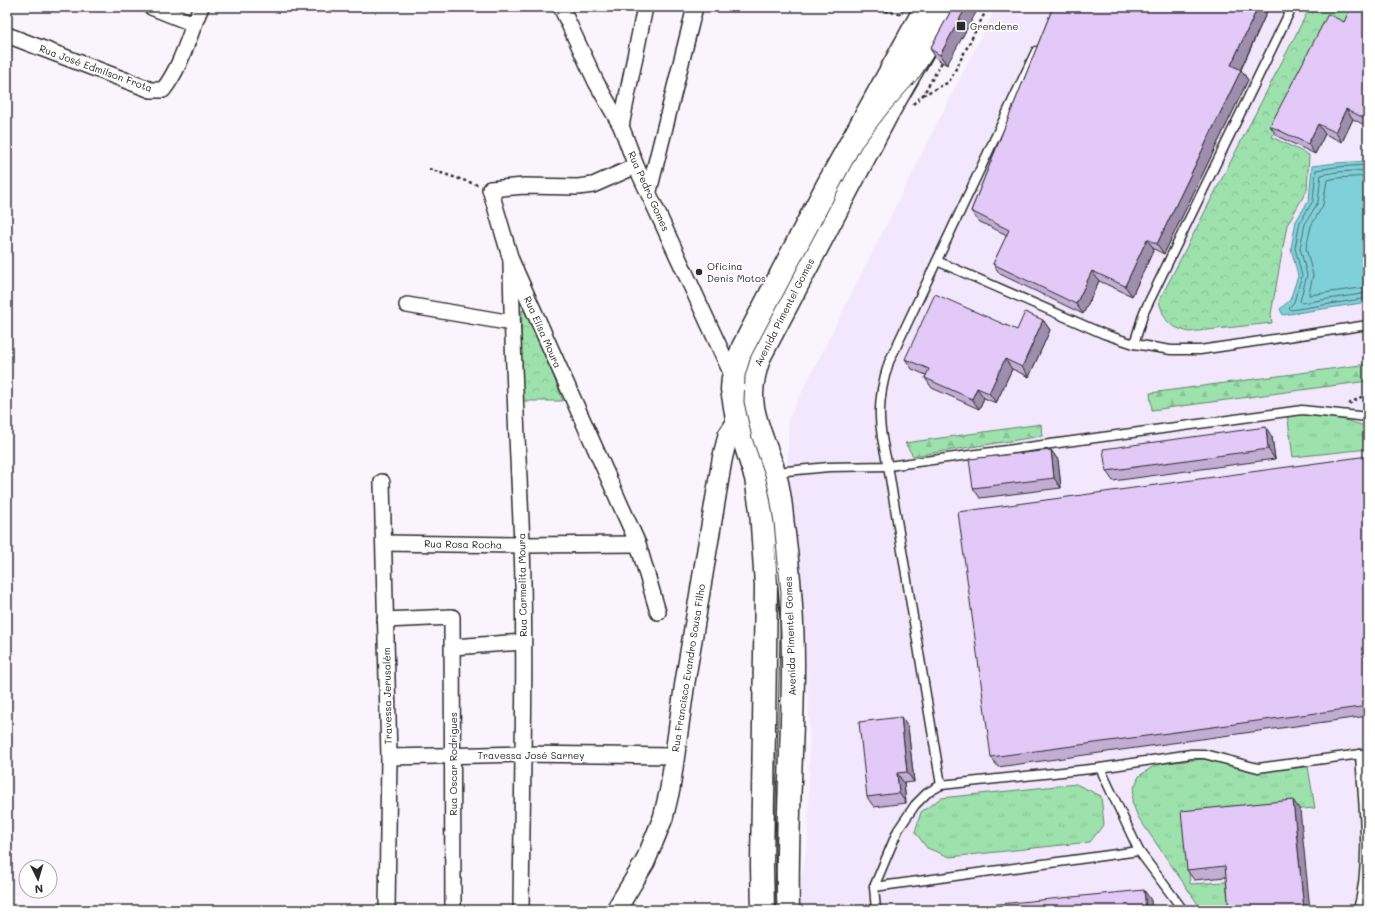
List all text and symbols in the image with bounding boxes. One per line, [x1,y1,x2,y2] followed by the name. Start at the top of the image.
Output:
[970,19,1018,33] place label: Grendene
[955,20,967,32] marker: Grendene
[38,41,154,95] street label: Rua José Edmilson Frota
[625,149,673,233] street label: Rua Pedro Gomes
[751,256,817,368] street label: Avenida Pimentel Gomes
[707,259,766,285] place label: Oficina Denis Motos
[694,267,704,277] marker: Oficina Denis Motos
[521,294,565,370] street label: Rua Elisa Moura
[514,533,530,637] street label: Rua Carmelita Moura
[424,536,502,552] street label: Rua Rosa Rocha
[781,576,799,696] street label: Avenida Pimentel Gomes
[668,583,708,753] street label: Rua Francisco Evandro Sousa Filho
[379,647,395,745] street label: Travessa Jerusalém
[446,712,460,816] street label: Rua Oscar Rodrigues
[478,748,584,762] street label: Travessa José Sarney
[18,859,58,899] north arrow
[34,882,44,897] text: N

